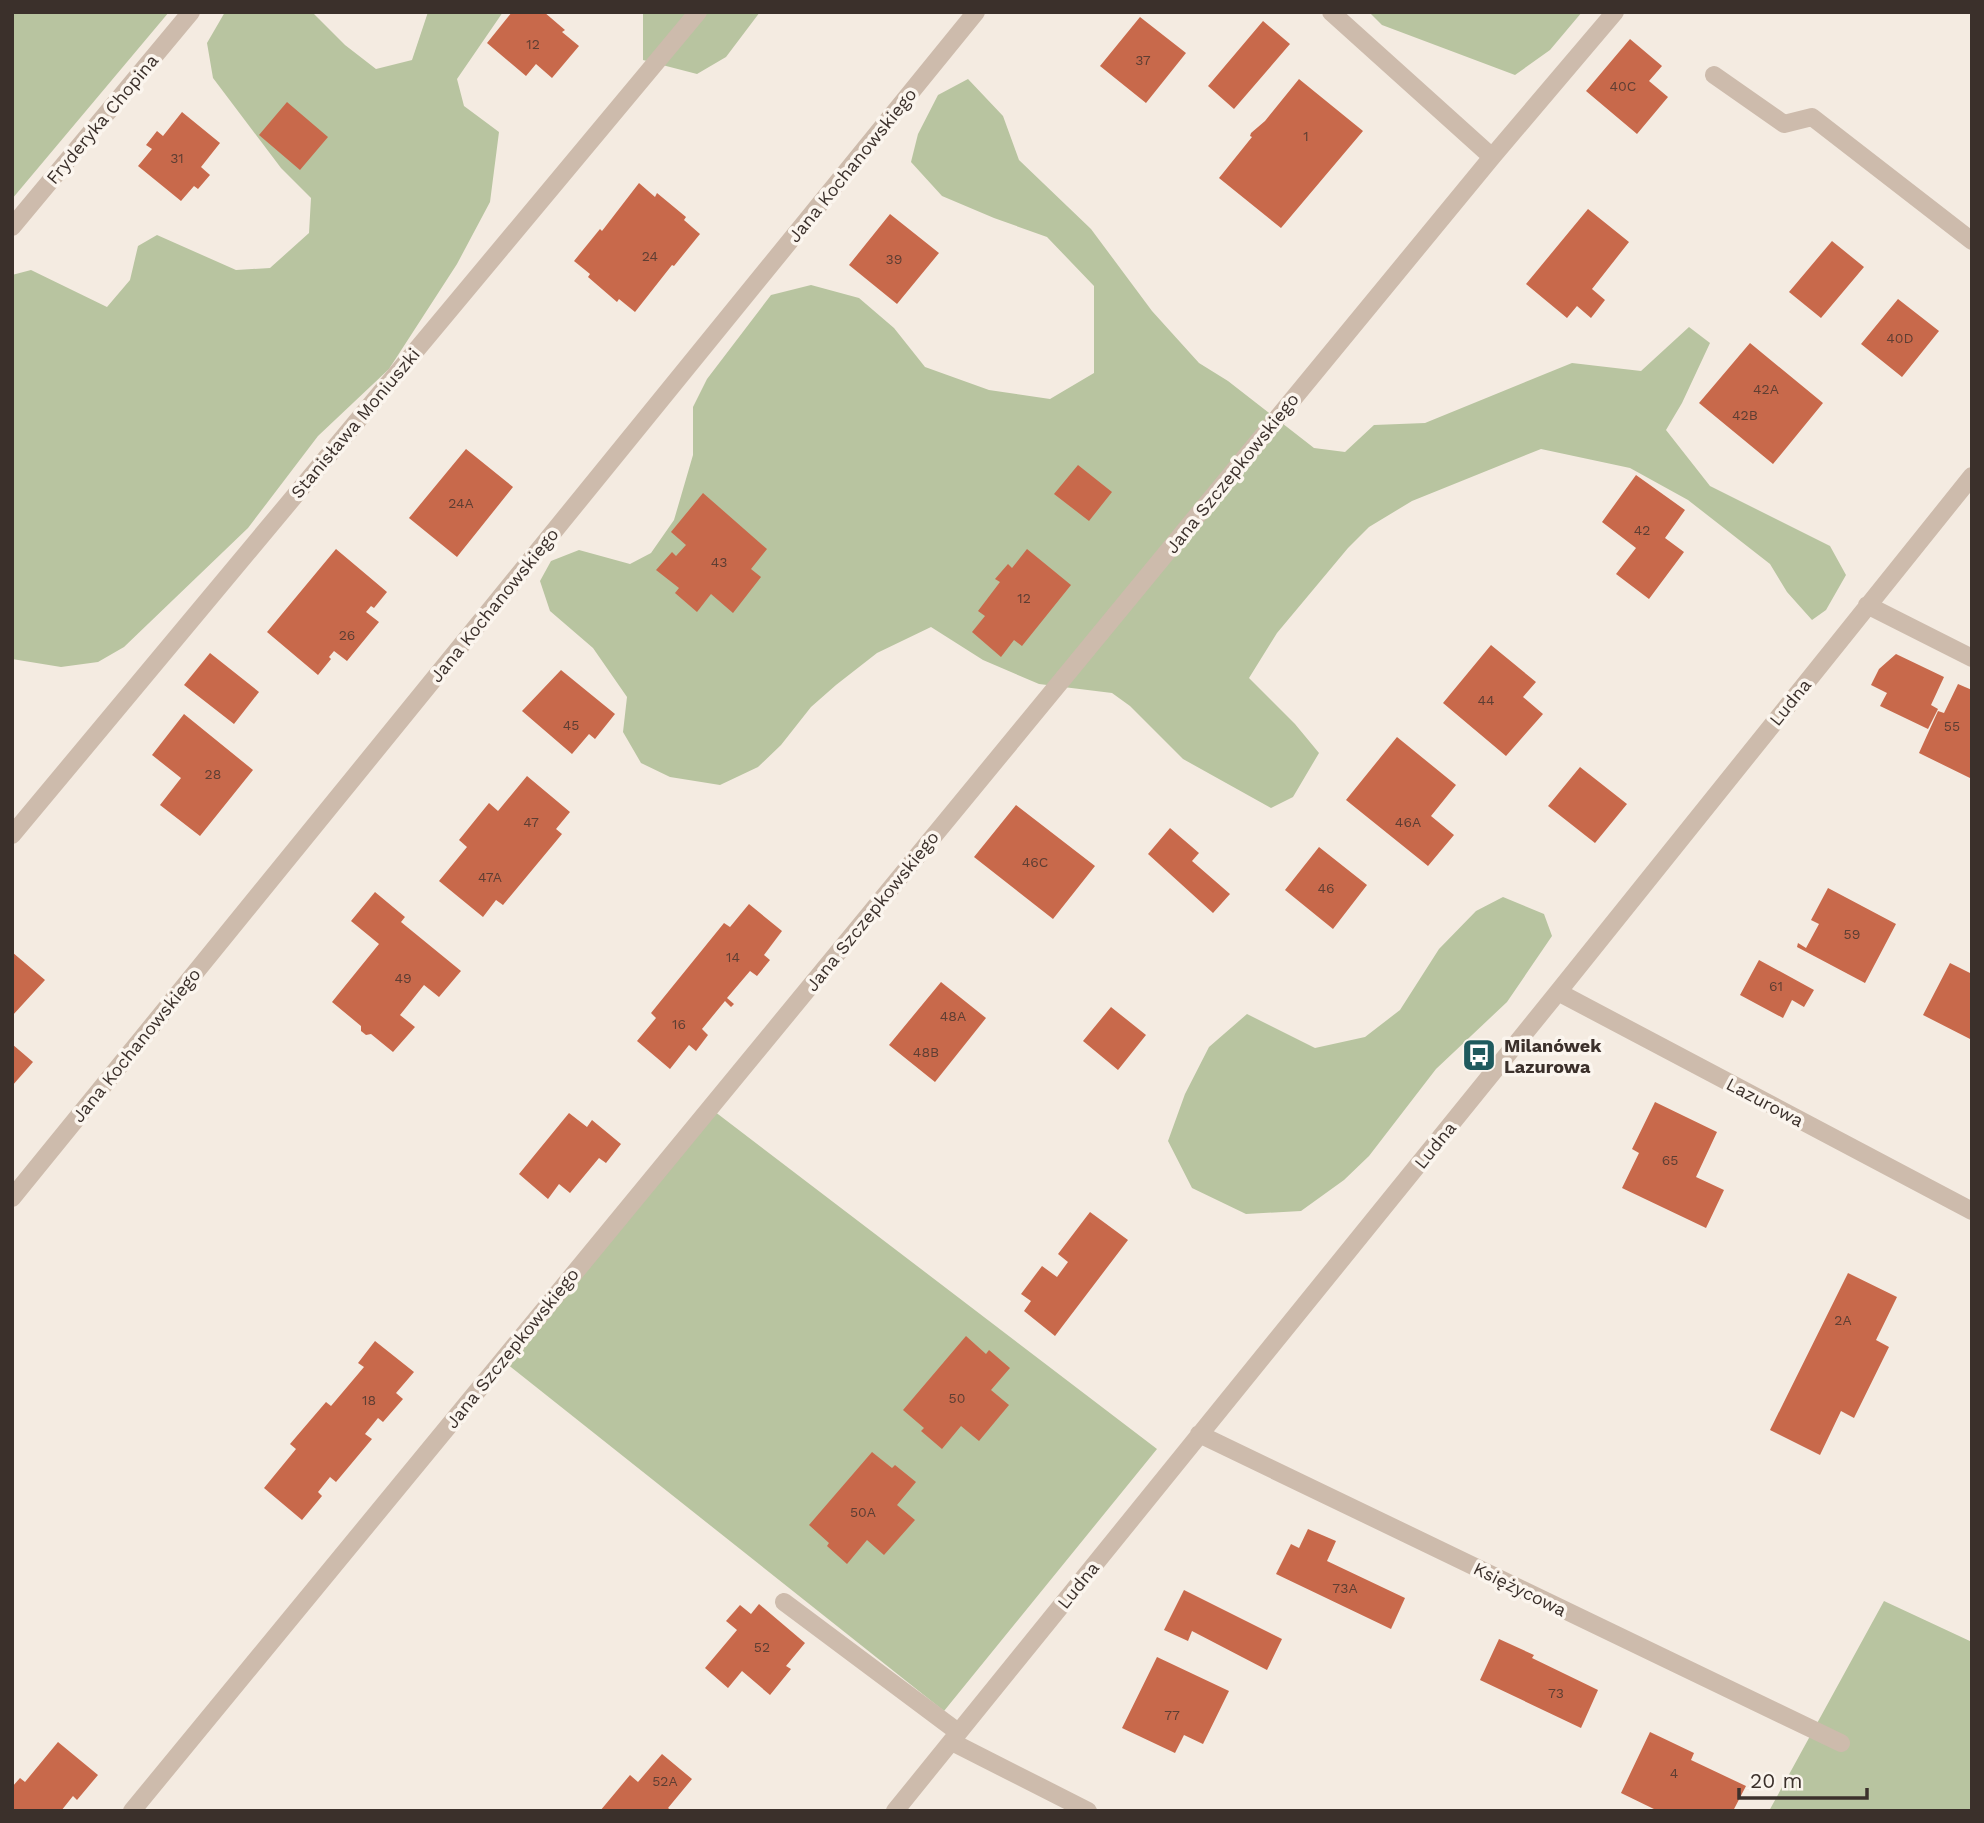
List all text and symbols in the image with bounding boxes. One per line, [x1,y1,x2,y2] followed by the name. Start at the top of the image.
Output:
[526,36,540,52] house number: 12
[42,50,162,188] street label: Fryderyka Chopina
[1135,52,1151,68] house number: 37
[1610,78,1636,94] house number: 40C
[783,84,921,246] street label: Jana Kochanowskiego
[1303,128,1309,144] house number: 1
[170,150,184,166] house number: 31
[642,248,658,264] house number: 24
[886,251,902,267] house number: 39
[1886,330,1914,346] house number: 40D
[286,344,424,502] street label: Stanisława Moniuszki
[1753,381,1779,397] house number: 42A
[1161,389,1303,557] street label: Jana Szczepkowskiego
[1732,407,1758,423] house number: 42B
[448,495,474,511] house number: 24A
[1634,522,1650,538] house number: 42
[425,524,563,686] street label: Jana Kochanowskiego
[711,554,727,570] house number: 43
[1017,590,1031,606] house number: 12
[339,627,355,643] house number: 26
[1765,674,1815,730] street label: Ludna
[1477,692,1495,708] house number: 44
[563,717,579,733] house number: 45
[1944,718,1960,734] house number: 55
[205,766,221,782] house number: 28
[523,814,539,830] house number: 47
[1395,814,1421,830] house number: 46A
[801,827,943,995] street label: Jana Szczepkowskiego
[1022,854,1048,870] house number: 46C
[478,869,502,885] house number: 47A
[1317,880,1335,896] house number: 46
[1844,926,1860,942] house number: 59
[726,949,740,965] house number: 14
[67,964,205,1126] street label: Jana Kochanowskiego
[394,970,412,986] house number: 49
[1769,978,1783,994] house number: 61
[940,1008,966,1024] house number: 48A
[672,1016,686,1032] house number: 16
[1504,1035,1602,1077] place label: Milanówek Lazurowa
[1460,1036,1498,1074] bus stop icon: Milanówek Lazurowa
[913,1044,939,1060] house number: 48B
[1723,1073,1807,1131] street label: Lazurowa
[1410,1117,1460,1173] street label: Ludna
[1662,1152,1678,1168] house number: 65
[441,1264,583,1432] street label: Jana Szczepkowskiego
[1834,1312,1852,1328] house number: 2A
[949,1390,965,1406] house number: 50
[362,1392,376,1408] house number: 18
[850,1504,876,1520] house number: 50A
[1053,1557,1103,1613] street label: Ludna
[1470,1557,1570,1621] street label: Księżycowa
[1332,1580,1358,1596] house number: 73A
[754,1639,770,1655] house number: 52
[1548,1685,1564,1701] house number: 73
[1164,1707,1180,1723] house number: 77
[1739,1756,1867,1800] scale bar
[1670,1765,1678,1781] house number: 4
[1750,1768,1802,1793] text: 20 m
[652,1773,678,1789] house number: 52A

